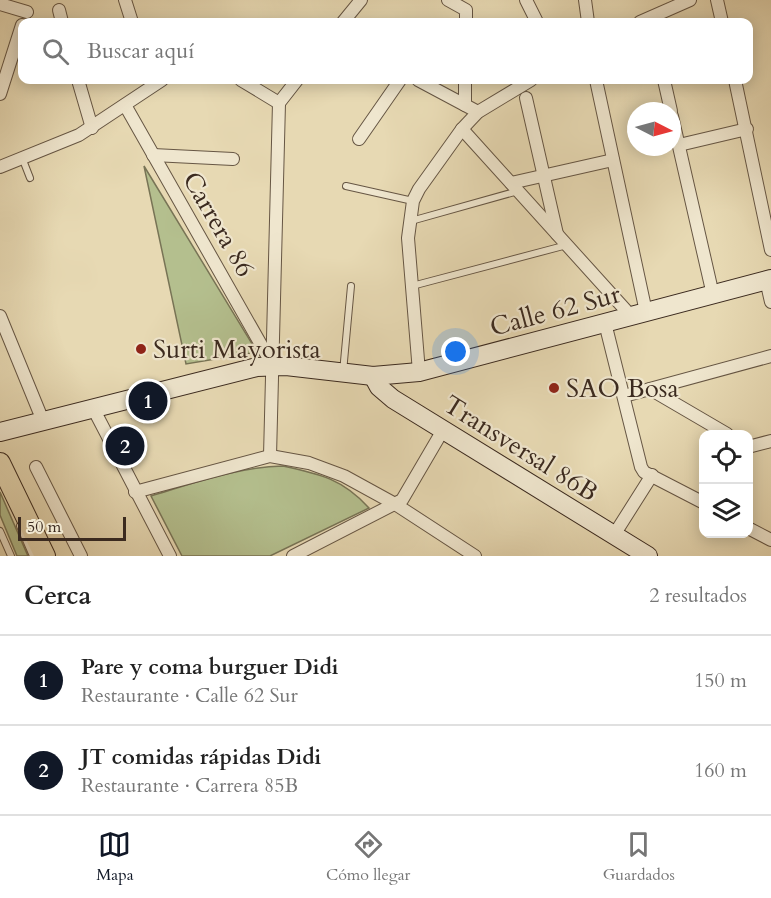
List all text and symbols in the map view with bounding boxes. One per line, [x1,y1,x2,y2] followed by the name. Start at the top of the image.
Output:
[18,18,753,84] search box
[39,35,72,68] icon: search
[87,36,194,66] text: Buscar aquí
[627,102,681,156] north arrow
[174,165,263,283] street label: Carrera 86
[486,276,625,345] street label: Calle 62 Sur
[153,332,321,367] place label: Surti Mayorista
[441,337,470,366] your location
[134,342,148,356] marker: Surti Mayorista
[566,371,679,406] place label: SAO Bosa
[128,378,168,424] pin: 1
[547,381,561,395] marker: SAO Bosa
[437,387,604,510] street label: Transversal 86B
[106,424,144,468] pin: 2
[699,430,753,538] map controls
[699,430,753,484] button: locate
[699,484,753,538] button: layers
[18,514,126,542] scale bar
[27,516,61,538] text: 50 m
[24,578,91,613] text: Cerca
[649,582,747,609] text: 2 resultados
[81,652,338,682] text: Pare y coma burguer Didi
[38,667,49,694] text: 1
[694,667,747,694] text: 150 m
[81,682,298,709] text: Restaurante · Calle 62 Sur
[81,742,321,772] text: JT comidas rápidas Didi
[38,757,49,784] text: 2
[694,757,747,784] text: 160 m
[81,772,298,799] text: Restaurante · Carrera 85B
[96,828,134,886] tab: Mapa
[326,828,410,886] tab: Cómo llegar
[603,828,675,886] tab: Guardados

